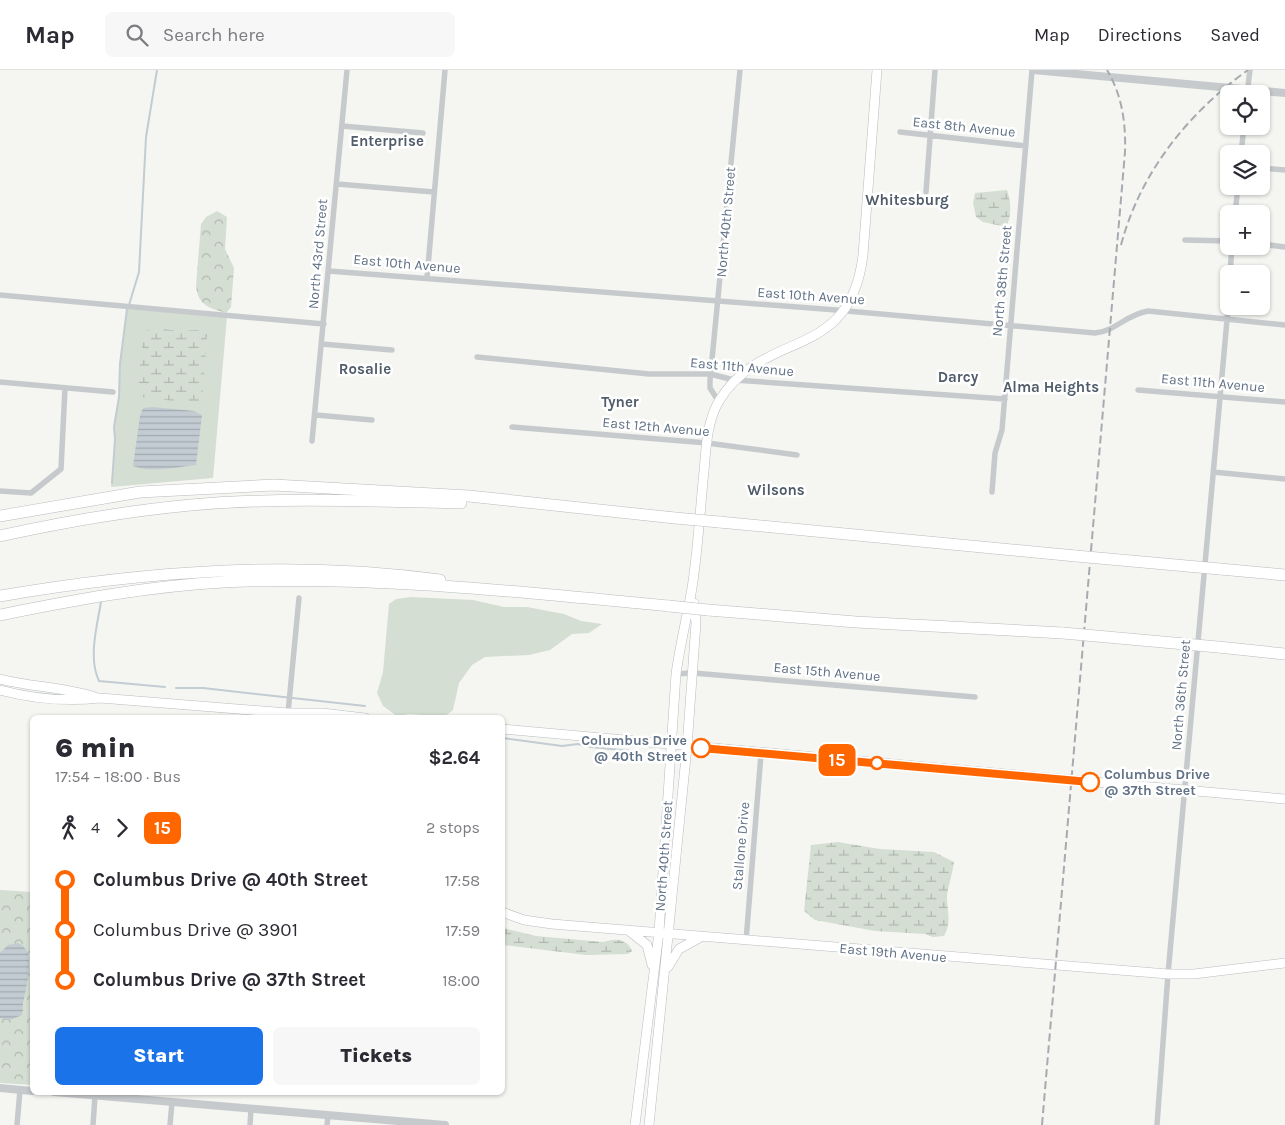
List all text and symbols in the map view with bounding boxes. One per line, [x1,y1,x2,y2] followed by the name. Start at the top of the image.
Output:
[105,12,455,57] search box
[25,21,75,49] text: Map
[123,21,151,49] icon: search
[163,24,265,46] text: Search here
[1034,24,1070,46] text: Map
[1098,24,1182,46] text: Directions
[1210,24,1260,46] text: Saved
[1220,85,1270,315] map controls
[1220,85,1270,135] button: locate
[912,113,1016,141] street label: East 8th Avenue
[350,132,424,150] district label: Enterprise
[1220,145,1270,195] button: layers
[713,166,739,278] street label: North 40th Street
[865,191,949,209] district label: Whitesburg
[305,198,331,310] street label: North 43rd Street
[1220,205,1270,255] button: +
[989,225,1015,337] street label: North 38th Street
[353,251,461,277] street label: East 10th Avenue
[1220,265,1270,315] button: −
[757,284,865,308] street label: East 10th Avenue
[690,354,794,380] street label: East 11th Avenue
[339,360,391,378] district label: Rosalie
[938,368,979,386] district label: Darcy
[1161,370,1265,396] street label: East 11th Avenue
[1003,378,1099,396] district label: Alma Heights
[601,393,639,411] district label: Tyner
[602,414,710,440] street label: East 12th Avenue
[747,481,805,499] district label: Wilsons
[1168,639,1194,751] street label: North 36th Street
[773,659,881,685] street label: East 15th Avenue
[55,731,136,764] text: 6 min
[581,732,687,765] place label: Columbus Drive @ 40th Street
[691,738,711,758] marker: Columbus Drive @ 40th Street
[814,744,860,776] line badge: 15
[428,747,480,769] text: $2.64
[829,749,845,771] text: 15
[870,756,884,770] unlabelled marker
[1104,766,1210,799] place label: Columbus Drive @ 37th Street
[55,767,181,786] text: 17:54 – 18:00 · Bus
[1080,772,1100,792] marker: Columbus Drive @ 37th Street
[652,800,676,912] street label: North 40th Street
[729,801,753,891] street label: Stallone Drive
[55,814,83,842] icon: walk
[108,814,136,842] icon: forward
[154,817,171,839] text: 15
[91,818,100,837] text: 4
[426,818,480,837] text: 2 stops
[93,869,368,891] text: Columbus Drive @ 40th Street
[445,871,480,890] text: 17:58
[93,919,298,941] text: Columbus Drive @ 3901
[445,921,480,940] text: 17:59
[839,940,947,966] street label: East 19th Avenue
[93,969,366,991] text: Columbus Drive @ 37th Street
[442,971,480,990] text: 18:00
[55,1027,263,1085] button: Start
[273,1027,480,1085] button: Tickets

